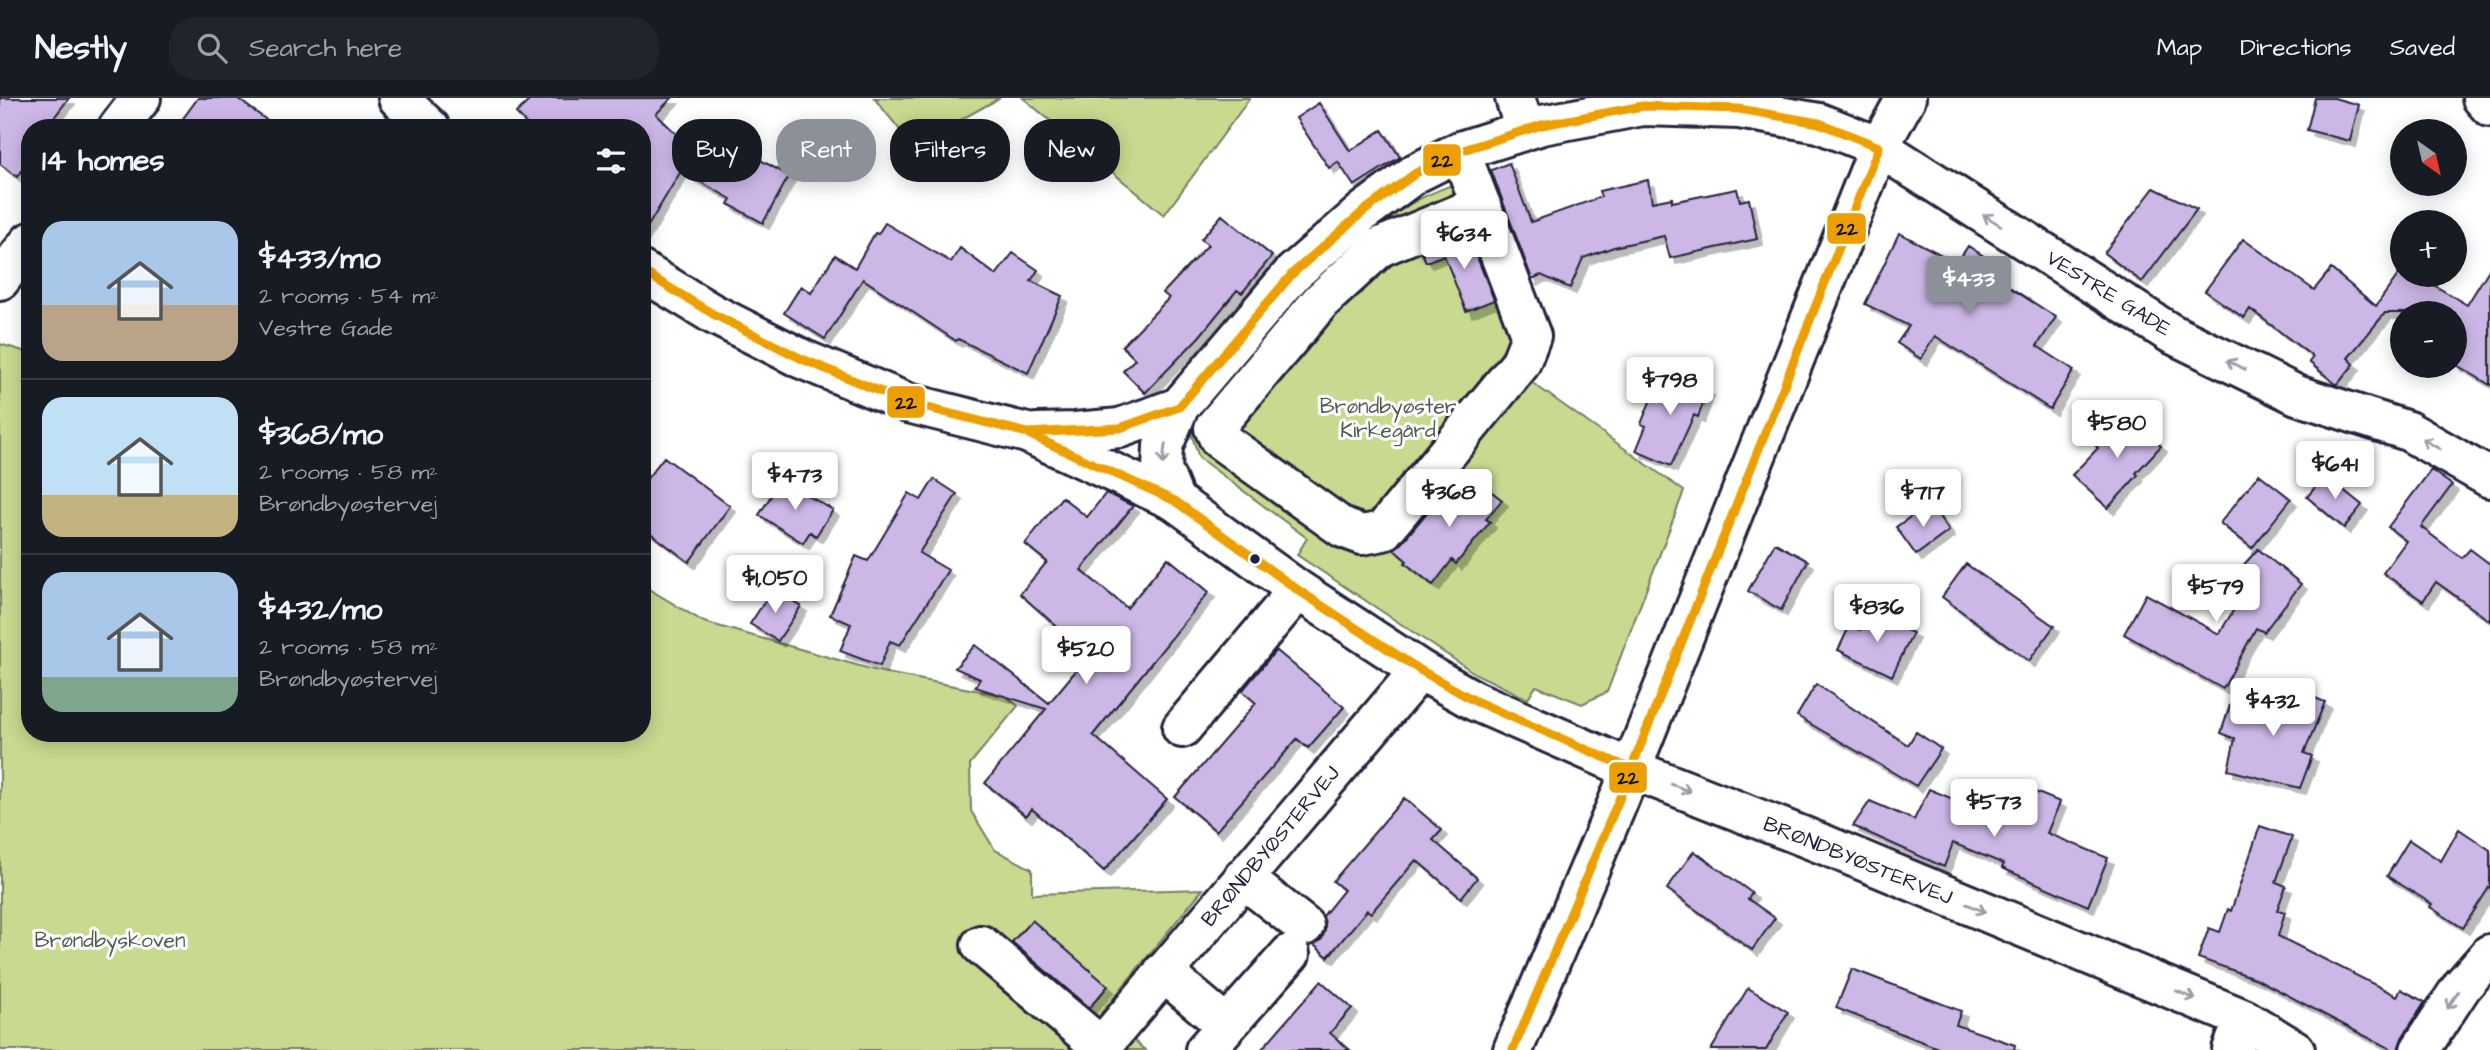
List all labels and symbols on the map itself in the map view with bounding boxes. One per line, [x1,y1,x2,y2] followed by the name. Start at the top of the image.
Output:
[2390,119,2468,196] north arrow
[1422,143,1462,177] line badge: 22
[1430,148,1453,175] text: 22
[1423,212,1505,271] pin: $634
[1826,212,1867,245] line badge: 22
[1983,212,2002,227] one-way arrow
[1835,216,1858,243] text: 22
[2041,243,2177,344] street label: VESTRE GADE
[1928,256,2010,316] pin: $433
[2226,357,2247,371] one-way arrow
[1629,358,1711,417] pin: $798
[886,385,926,419] line badge: 22
[894,390,917,417] text: 22
[1320,392,1457,447] park label: Brøndbyøster Kirkegård
[2076,400,2158,460] pin: $580
[2421,437,2441,451] one-way arrow
[1157,442,1170,465] one-way arrow
[2294,442,2376,501] pin: $641
[754,452,836,512] pin: $473
[1408,470,1490,529] pin: $368
[1882,470,1964,529] pin: $717
[1248,552,1262,566] unlabelled marker
[718,556,832,615] pin: $1,050
[2175,564,2257,624] pin: $579
[1836,584,1918,644] pin: $836
[1045,626,1127,686] pin: $520
[2232,678,2314,738] pin: $432
[1194,760,1346,933] street label: BRØNDBYØSTERVEJ
[1608,761,1648,794] line badge: 22
[1616,765,1639,792] text: 22
[1953,780,2035,839] pin: $573
[1670,783,1691,795] one-way arrow
[1759,809,1957,912] street label: BRØNDBYØSTERVEJ
[1964,902,1986,915] one-way arrow
[35,926,185,957] park label: Brøndbyskoven
[2174,989,2196,1002] one-way arrow
[2446,990,2460,1010] one-way arrow

